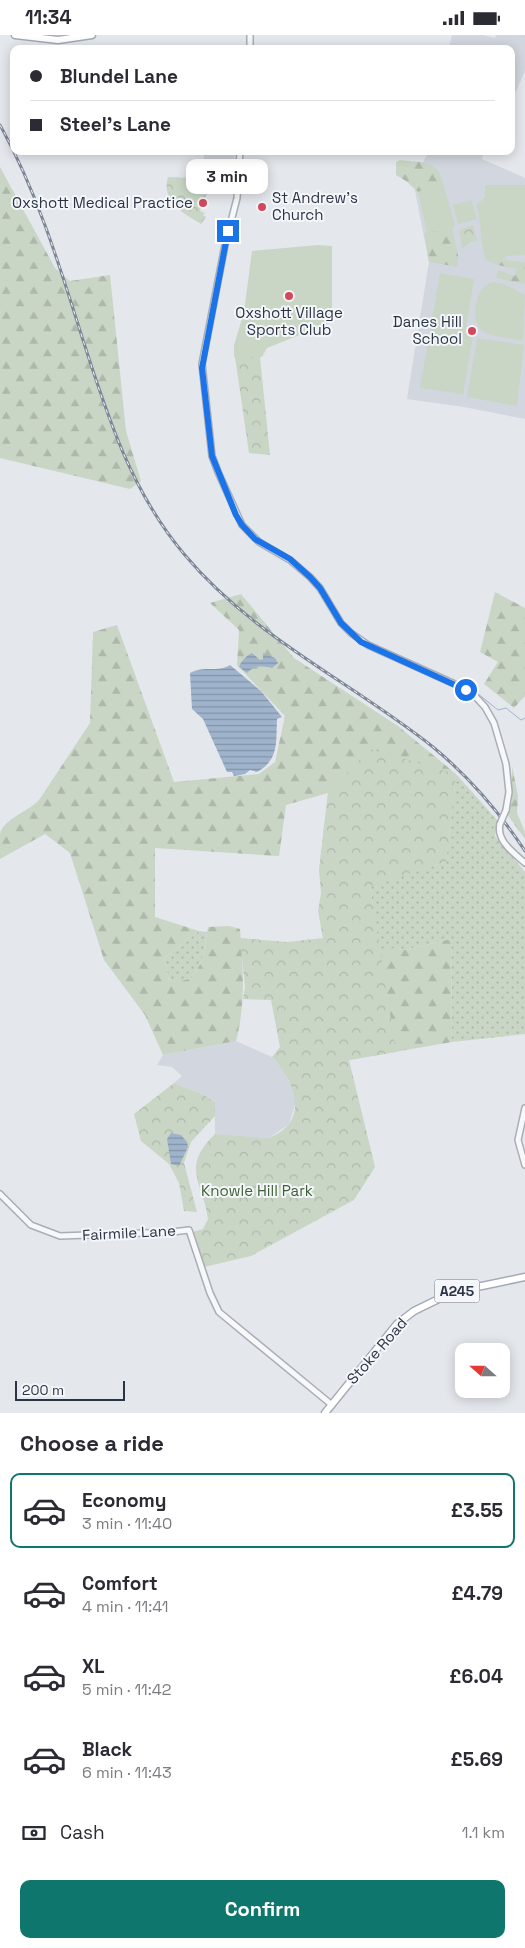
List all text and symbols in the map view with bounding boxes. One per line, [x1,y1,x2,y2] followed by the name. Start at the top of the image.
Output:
[25,5,71,30] text: 11:34
[60,64,178,89] text: Blundel Lane
[60,112,171,137] text: Steel's Lane
[187,159,269,193] callout: 3 min
[206,166,248,187] text: 3 min
[272,188,358,224] place label: St Andrew's Church
[12,193,193,212] place label: Oxshott Medical Practice
[197,197,209,209] marker: Oxshott Medical Practice
[256,201,268,213] marker: St Andrew's Church
[217,220,239,242] route end
[283,290,295,302] marker: Oxshott Village Sports Club
[235,303,343,339] place label: Oxshott Village Sports Club
[393,312,462,348] place label: Danes Hill School
[466,325,478,337] marker: Danes Hill School
[455,679,477,701] route start
[201,1181,313,1200] park label: Knowle Hill Park
[82,1221,176,1244] street label: Fairmile Lane
[434,1279,480,1303] road number: A245
[342,1313,411,1388] street label: Stoke Road
[455,1343,510,1397] north arrow
[455,1343,510,1398] map controls
[15,1378,125,1401] scale bar
[22,1381,64,1399] text: 200 m
[20,1429,164,1457] text: Choose a ride
[22,1488,67,1533] icon: car
[82,1488,166,1513] text: Economy
[451,1498,503,1523] text: £3.55
[82,1513,172,1534] text: 3 min · 11:40
[22,1571,67,1616] icon: car
[82,1571,158,1596] text: Comfort
[452,1581,503,1606] text: £4.79
[82,1596,169,1617] text: 4 min · 11:41
[22,1654,67,1699] icon: car
[82,1654,105,1679] text: XL
[449,1664,503,1689] text: £6.04
[82,1679,171,1700] text: 5 min · 11:42
[22,1737,67,1782] icon: car
[82,1737,132,1762] text: Black
[451,1747,503,1772] text: £5.69
[82,1762,172,1783] text: 6 min · 11:43
[20,1819,48,1847] icon: cash
[60,1820,105,1845] text: Cash
[462,1822,505,1843] text: 1.1 km
[20,1880,505,1938] button: Confirm

